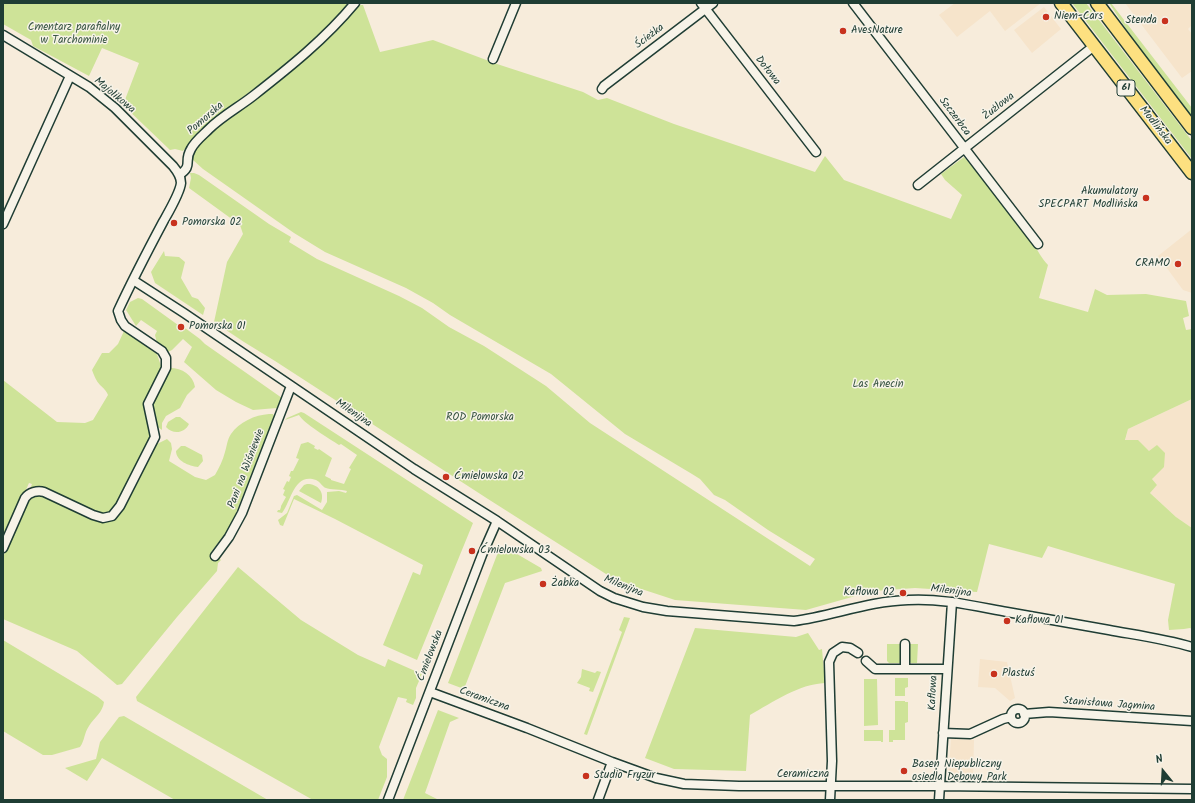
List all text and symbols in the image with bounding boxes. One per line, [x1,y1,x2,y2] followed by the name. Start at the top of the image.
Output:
[1054,10,1103,24] place label: Niem-Cars
[1041,12,1051,22] marker: Niem-Cars
[1125,14,1157,28] place label: Stenda
[1160,16,1170,26] marker: Stenda
[28,21,120,47] park label: Cmentarz parafialny w Tarchominie
[633,22,667,52] street label: Ścieżka
[851,24,903,38] place label: AvesNature
[838,26,848,36] marker: AvesNature
[751,54,783,88] street label: Dołowa
[91,75,137,117] street label: Majolikowa
[1117,80,1135,96] road number: 61
[980,90,1018,124] street label: Żużlowa
[935,95,973,139] street label: Szczerbca
[185,100,227,138] street label: Pomorska
[1136,104,1174,148] street label: Modlińska
[1038,185,1138,211] place label: Akumulatory SPECPART Modlińska
[1141,193,1151,203] marker: Akumulatory SPECPART Modlińska
[182,216,242,230] place label: Pomorska 02
[169,218,179,228] marker: Pomorska 02
[1135,257,1170,271] place label: CRAMO
[1173,259,1183,269] marker: CRAMO
[189,320,246,334] place label: Pomorska 01
[176,322,186,332] marker: Pomorska 01
[852,378,904,392] park label: Las Anecin
[332,397,374,431] street label: Milenijna
[446,411,514,425] park label: ROD Pomorska
[226,428,268,510] street label: Pani na Wiśniewie
[454,470,524,484] place label: Ćmielowska 02
[441,472,451,482] marker: Ćmielowska 02
[480,544,550,558] place label: Ćmielowska 03
[467,546,477,556] marker: Ćmielowska 03
[601,573,645,601] street label: Milenijna
[551,577,579,591] place label: Żabka
[538,579,548,589] marker: Żabka
[930,583,972,601] street label: Milenijna
[844,586,895,600] place label: Kaflowa 02
[898,588,908,598] marker: Kaflowa 02
[1015,614,1064,628] place label: Kaflowa 01
[1002,616,1012,626] marker: Kaflowa 01
[415,628,447,684] street label: Ćmielowska
[1002,667,1035,681] place label: Plastuś
[989,669,999,679] marker: Plastuś
[926,675,942,711] street label: Kaflowa
[457,685,511,715] street label: Ceramiczna
[1062,695,1156,715] street label: Stanisława Jagmina
[1153,750,1165,769] text: N
[1143,751,1183,791] north arrow
[912,758,1007,784] place label: Basen Niepubliczny osiedla Dębowy Park
[899,766,909,776] marker: Basen Niepubliczny osiedla Dębowy Park
[777,768,829,782] street label: Ceramiczna
[594,769,655,783] place label: Studio Fryzur
[581,771,591,781] marker: Studio Fryzur

